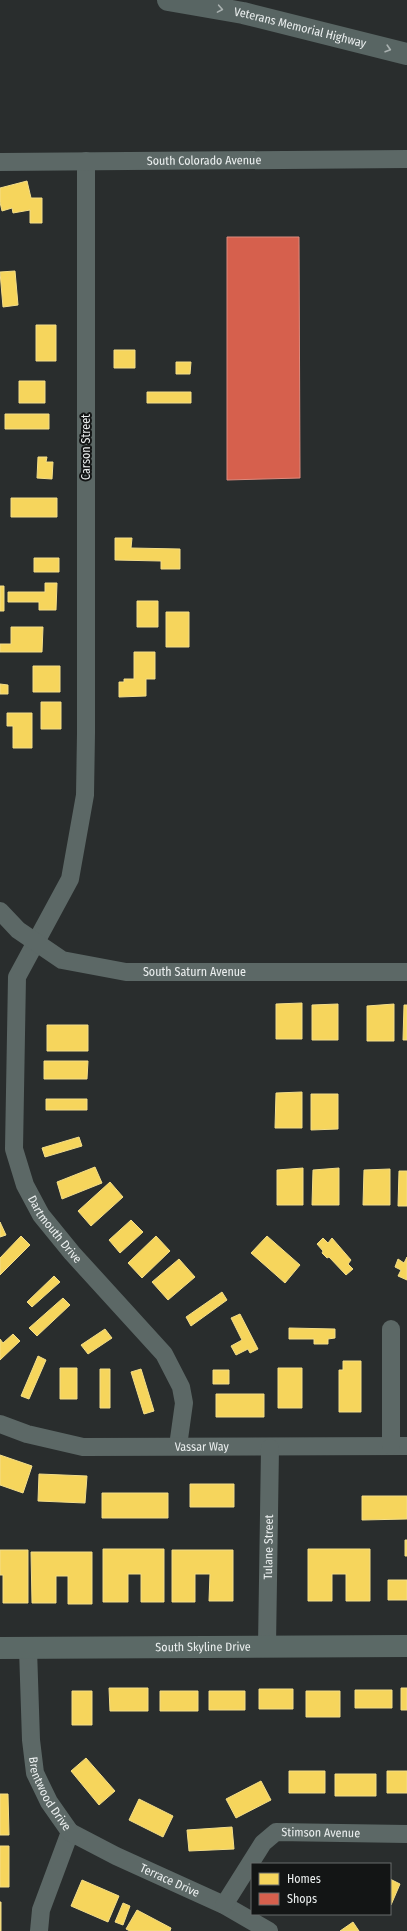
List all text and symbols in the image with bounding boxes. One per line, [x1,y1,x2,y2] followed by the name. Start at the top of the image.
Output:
[217,4,223,13] one-way arrow
[233,5,368,51] street label: Veterans Memorial Highway
[384,44,391,53] one-way arrow
[147,153,261,168] street label: South Colorado Avenue
[79,414,93,480] street label: Carson Street
[143,965,246,979] street label: South Saturn Avenue
[25,1193,85,1266] street label: Dartmouth Drive
[175,1440,229,1454] street label: Vassar Way
[261,1514,276,1580] street label: Tulane Street
[155,1640,251,1654] street label: South Skyline Drive
[26,1756,74,1833] street label: Brentwood Drive
[281,1825,360,1840] street label: Stimson Avenue
[138,1861,202,1900] street label: Terrace Drive
[251,1863,391,1915] legend
[287,1872,321,1886] text: Homes
[287,1892,317,1906] text: Shops

